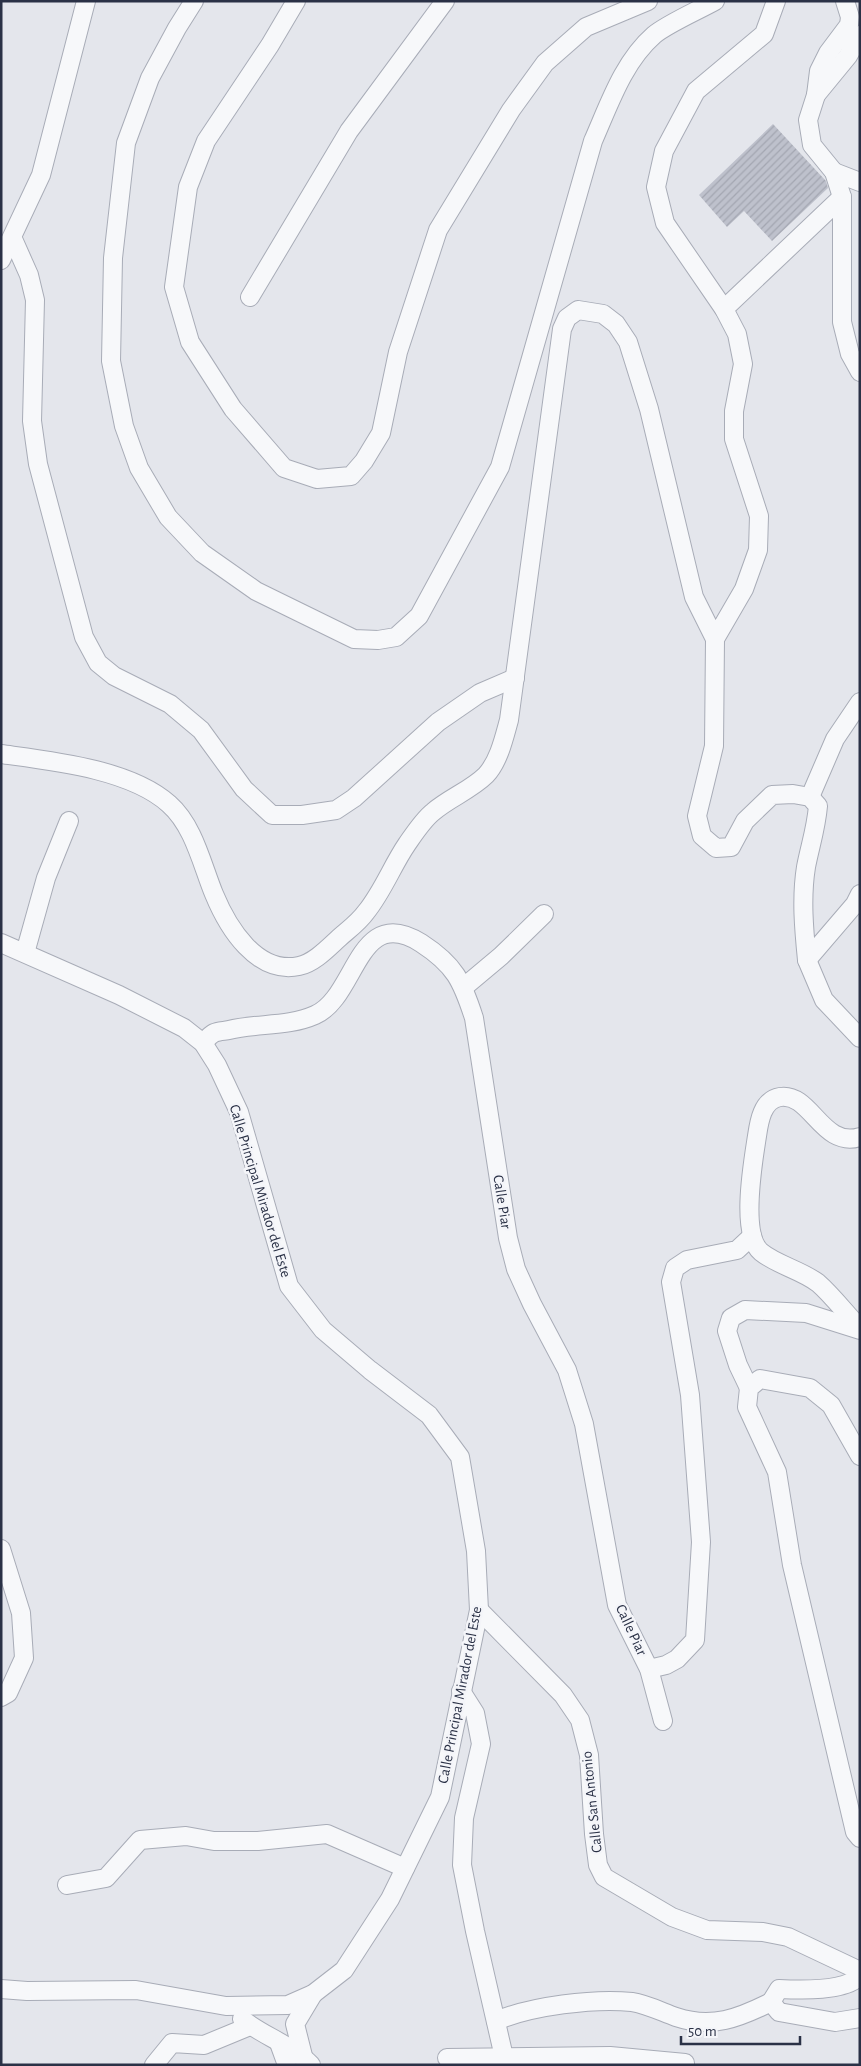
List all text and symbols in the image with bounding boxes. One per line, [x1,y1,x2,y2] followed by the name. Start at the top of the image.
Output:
[227,1103,294,1279] street label: Calle Principal Mirador del Este
[490,1174,514,1230] street label: Calle Piar
[613,1602,649,1658] street label: Calle Piar
[435,1605,485,1785] street label: Calle Principal Mirador del Este
[579,1750,605,1854] street label: Calle San Antonio
[681,2014,800,2046] scale bar
[688,2024,717,2039] text: 50 m

